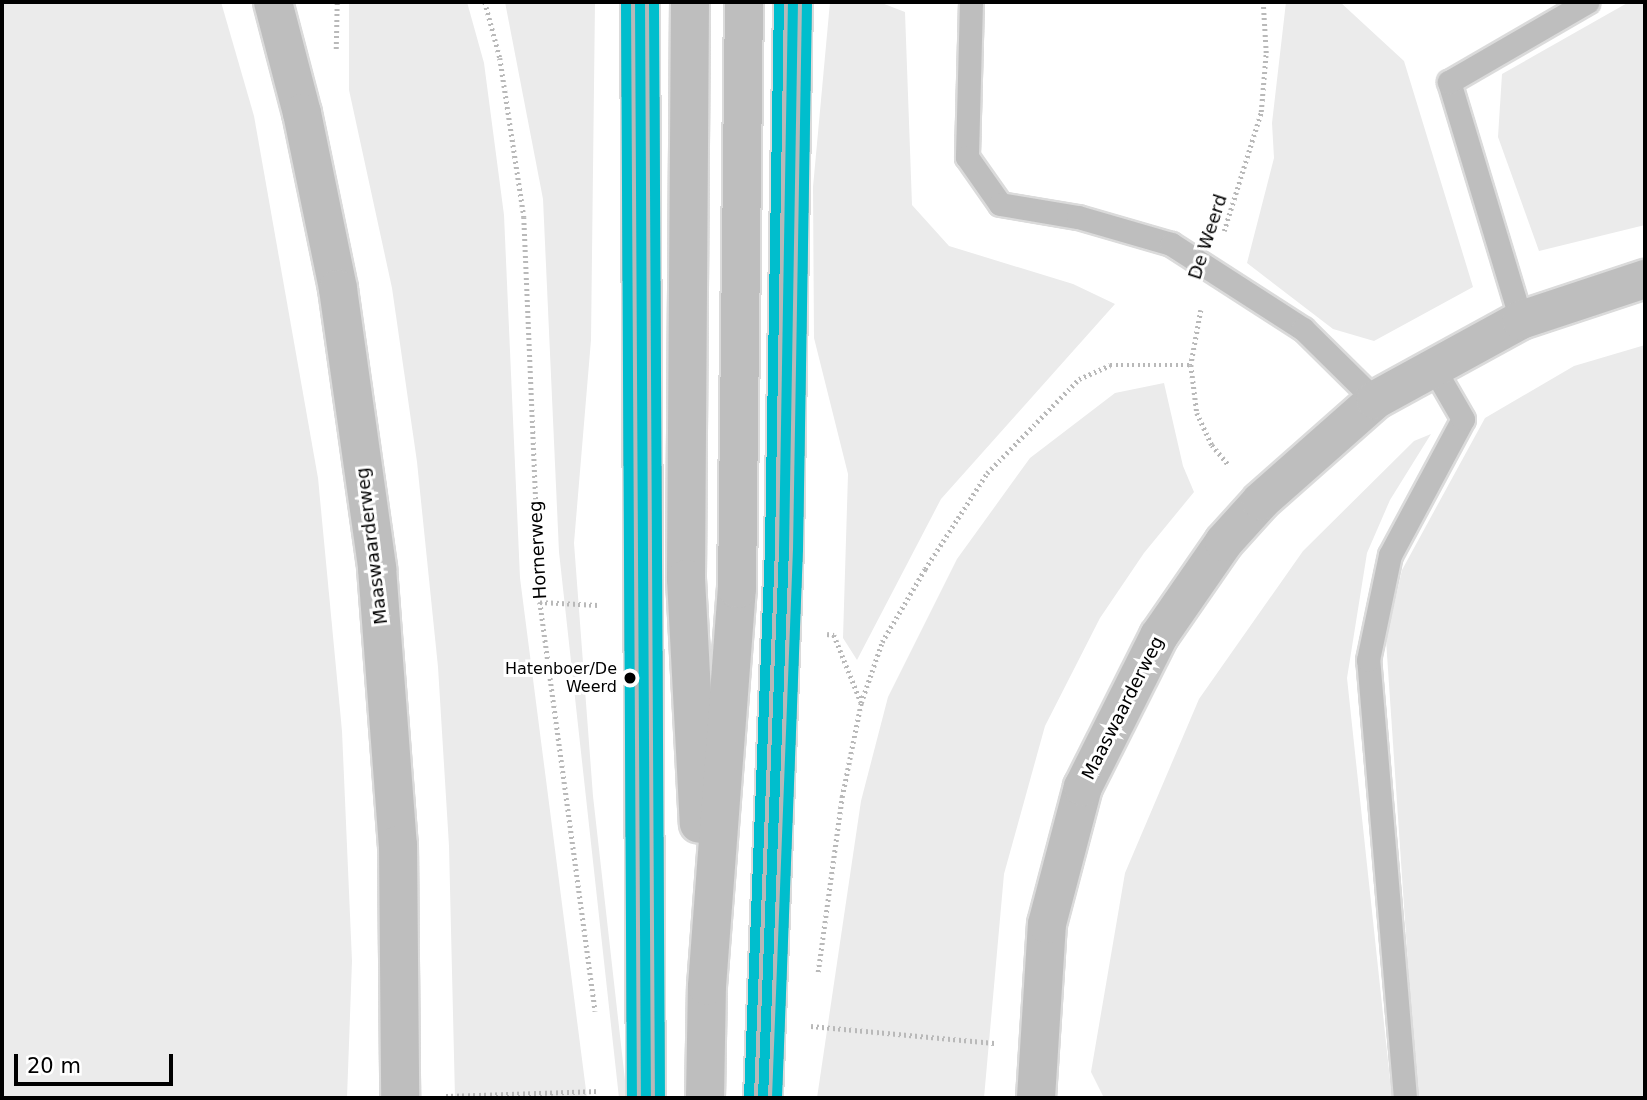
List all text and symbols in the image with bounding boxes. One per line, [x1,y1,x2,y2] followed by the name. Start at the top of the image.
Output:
[1184,192,1232,282] street label: De Weerd
[352,466,392,626] street label: Maaswaarderweg
[525,500,551,600] street label: Hornerweg
[1078,633,1168,783] street label: Maaswaarderweg
[505,659,617,697] place label: Hatenboer/De Weerd
[623,671,637,685] marker: Hatenboer/De Weerd
[18,1040,177,1084] scale bar
[27,1054,81,1078] text: 20 m

